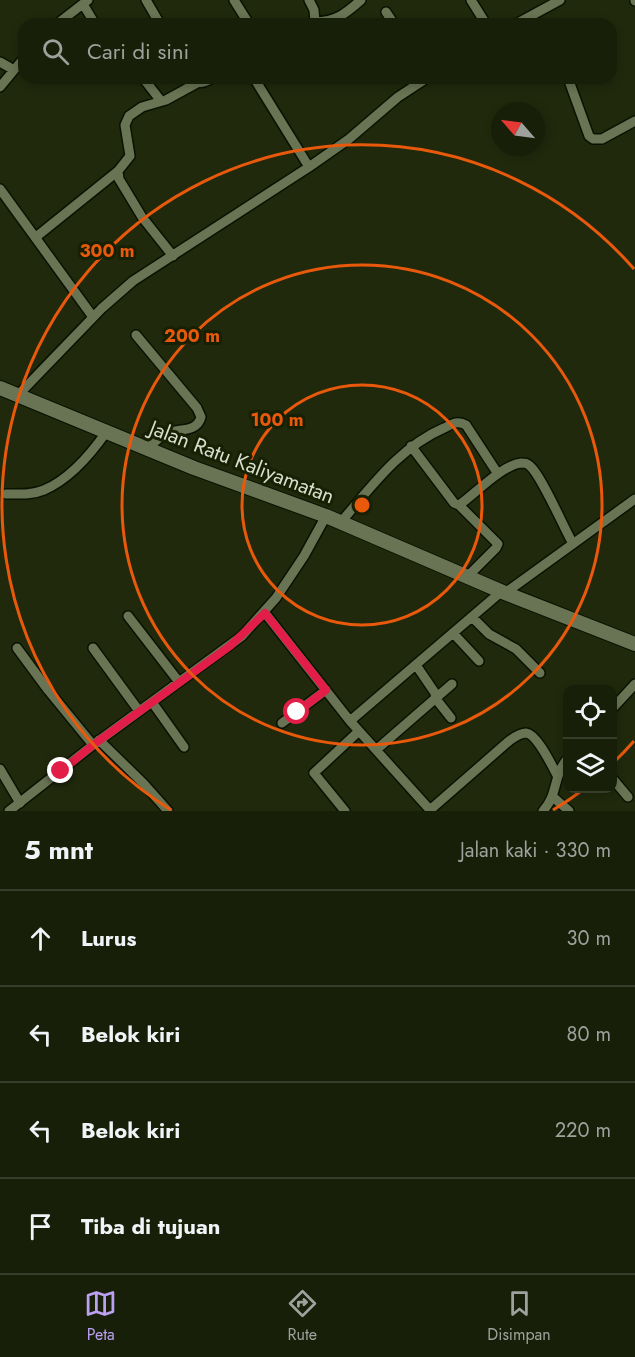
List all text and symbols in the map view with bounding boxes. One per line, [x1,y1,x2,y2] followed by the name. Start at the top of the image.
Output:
[18,18,617,84] search box
[39,35,72,68] icon: search
[87,35,189,67] text: Cari di sini
[491,102,545,156] north arrow
[79,238,135,264] text: 300 m
[164,323,220,349] text: 200 m
[250,407,304,433] text: 100 m
[142,412,339,511] street label: Jalan Ratu Kaliyamatan
[352,495,372,515] centre of rings
[563,685,617,793] map controls
[563,685,617,739] button: locate
[283,698,309,724] route start
[563,739,617,793] button: layers
[47,757,73,783] route end
[24,831,93,869] text: 5 mnt
[460,836,611,865] text: Jalan kaki · 330 m
[24,922,57,955] icon: ahead
[81,922,137,954] text: Lurus
[566,924,611,953] text: 30 m
[24,1018,57,1051] icon: left
[81,1018,180,1050] text: Belok kiri
[566,1020,611,1049] text: 80 m
[24,1114,57,1147] icon: left
[81,1114,180,1146] text: Belok kiri
[555,1116,611,1145] text: 220 m
[24,1210,57,1243] icon: arrive
[81,1210,220,1242] text: Tiba di tujuan
[84,1287,117,1346] tab: Peta
[286,1287,319,1346] tab: Rute
[487,1287,551,1346] tab: Disimpan

